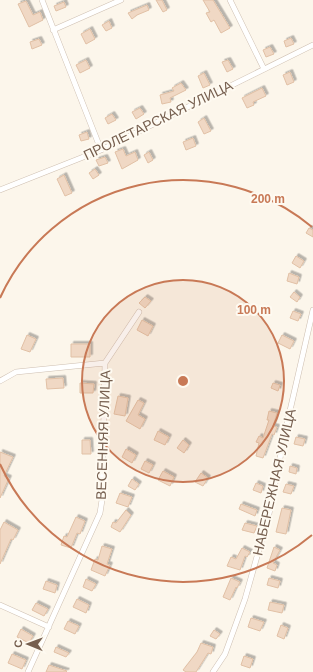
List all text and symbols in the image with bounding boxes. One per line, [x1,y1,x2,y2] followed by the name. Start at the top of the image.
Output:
[81,77,236,163] street label: ПРОЛЕТАРСКАЯ УЛИЦА
[251,192,285,206] text: 200 m
[237,303,271,317] text: 100 m
[93,369,113,500] street label: ВЕСЕННЯЯ УЛИЦА
[176,374,190,388] centre of rings
[249,406,299,557] street label: НАБЕРЕЖНАЯ УЛИЦА
[8,624,48,664] north arrow
[12,640,24,648] text: С

